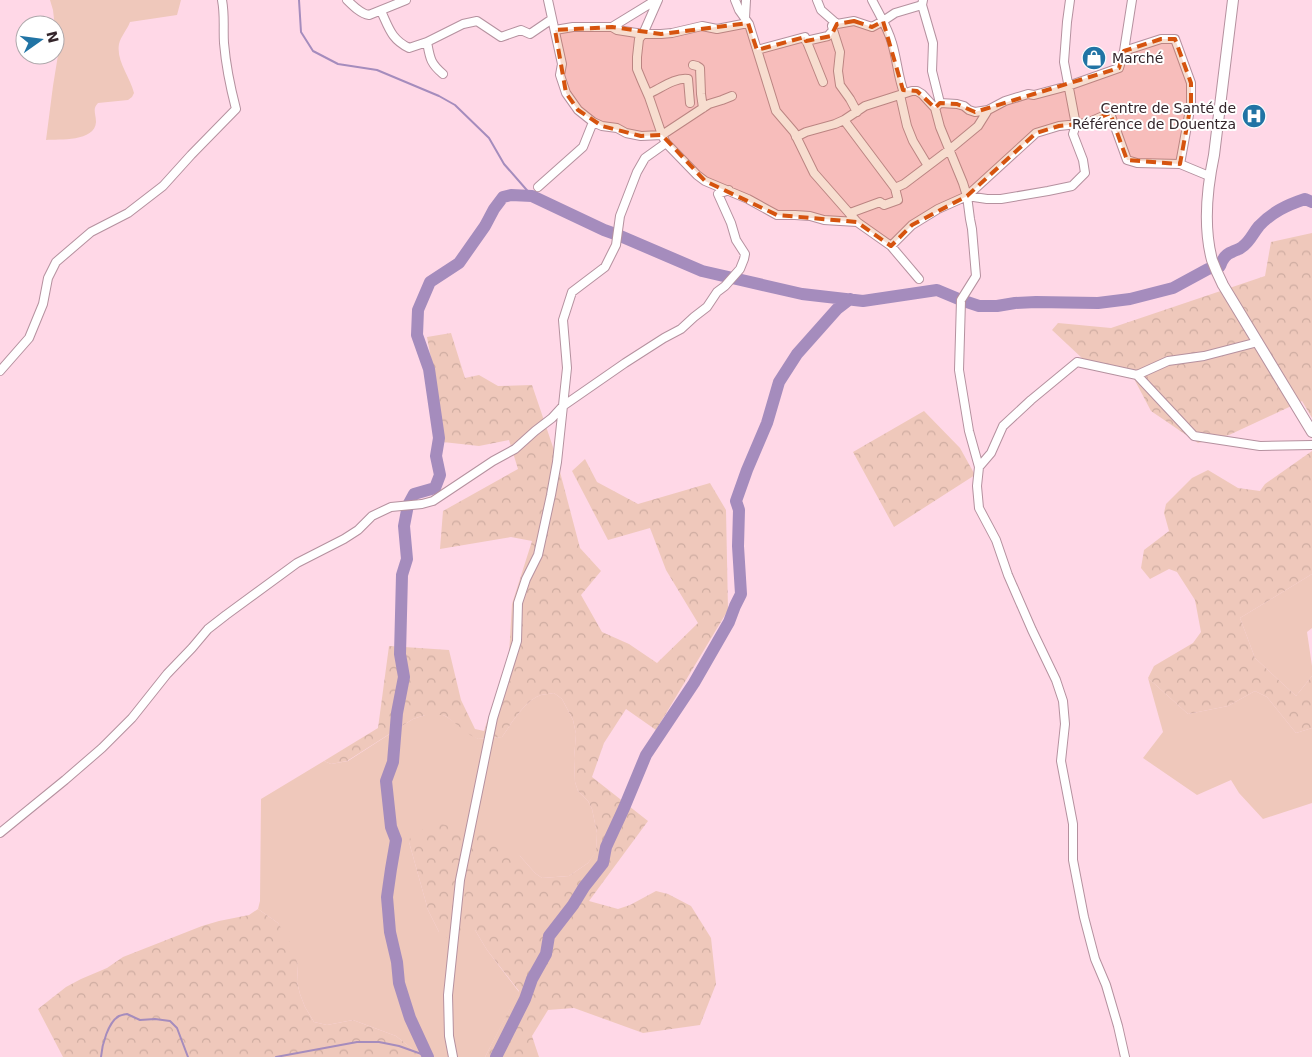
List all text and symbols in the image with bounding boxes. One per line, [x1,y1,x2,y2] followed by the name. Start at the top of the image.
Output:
[15,15,65,65] north arrow
[43,29,62,44] text: N
[1081,45,1107,71] shop icon: Marché
[1112,50,1163,66] place label: Marché
[1072,100,1236,132] place label: Centre de Santé de Référence de Douentza
[1241,103,1267,129] hospital icon: Centre de Santé de Référence de Douentza

